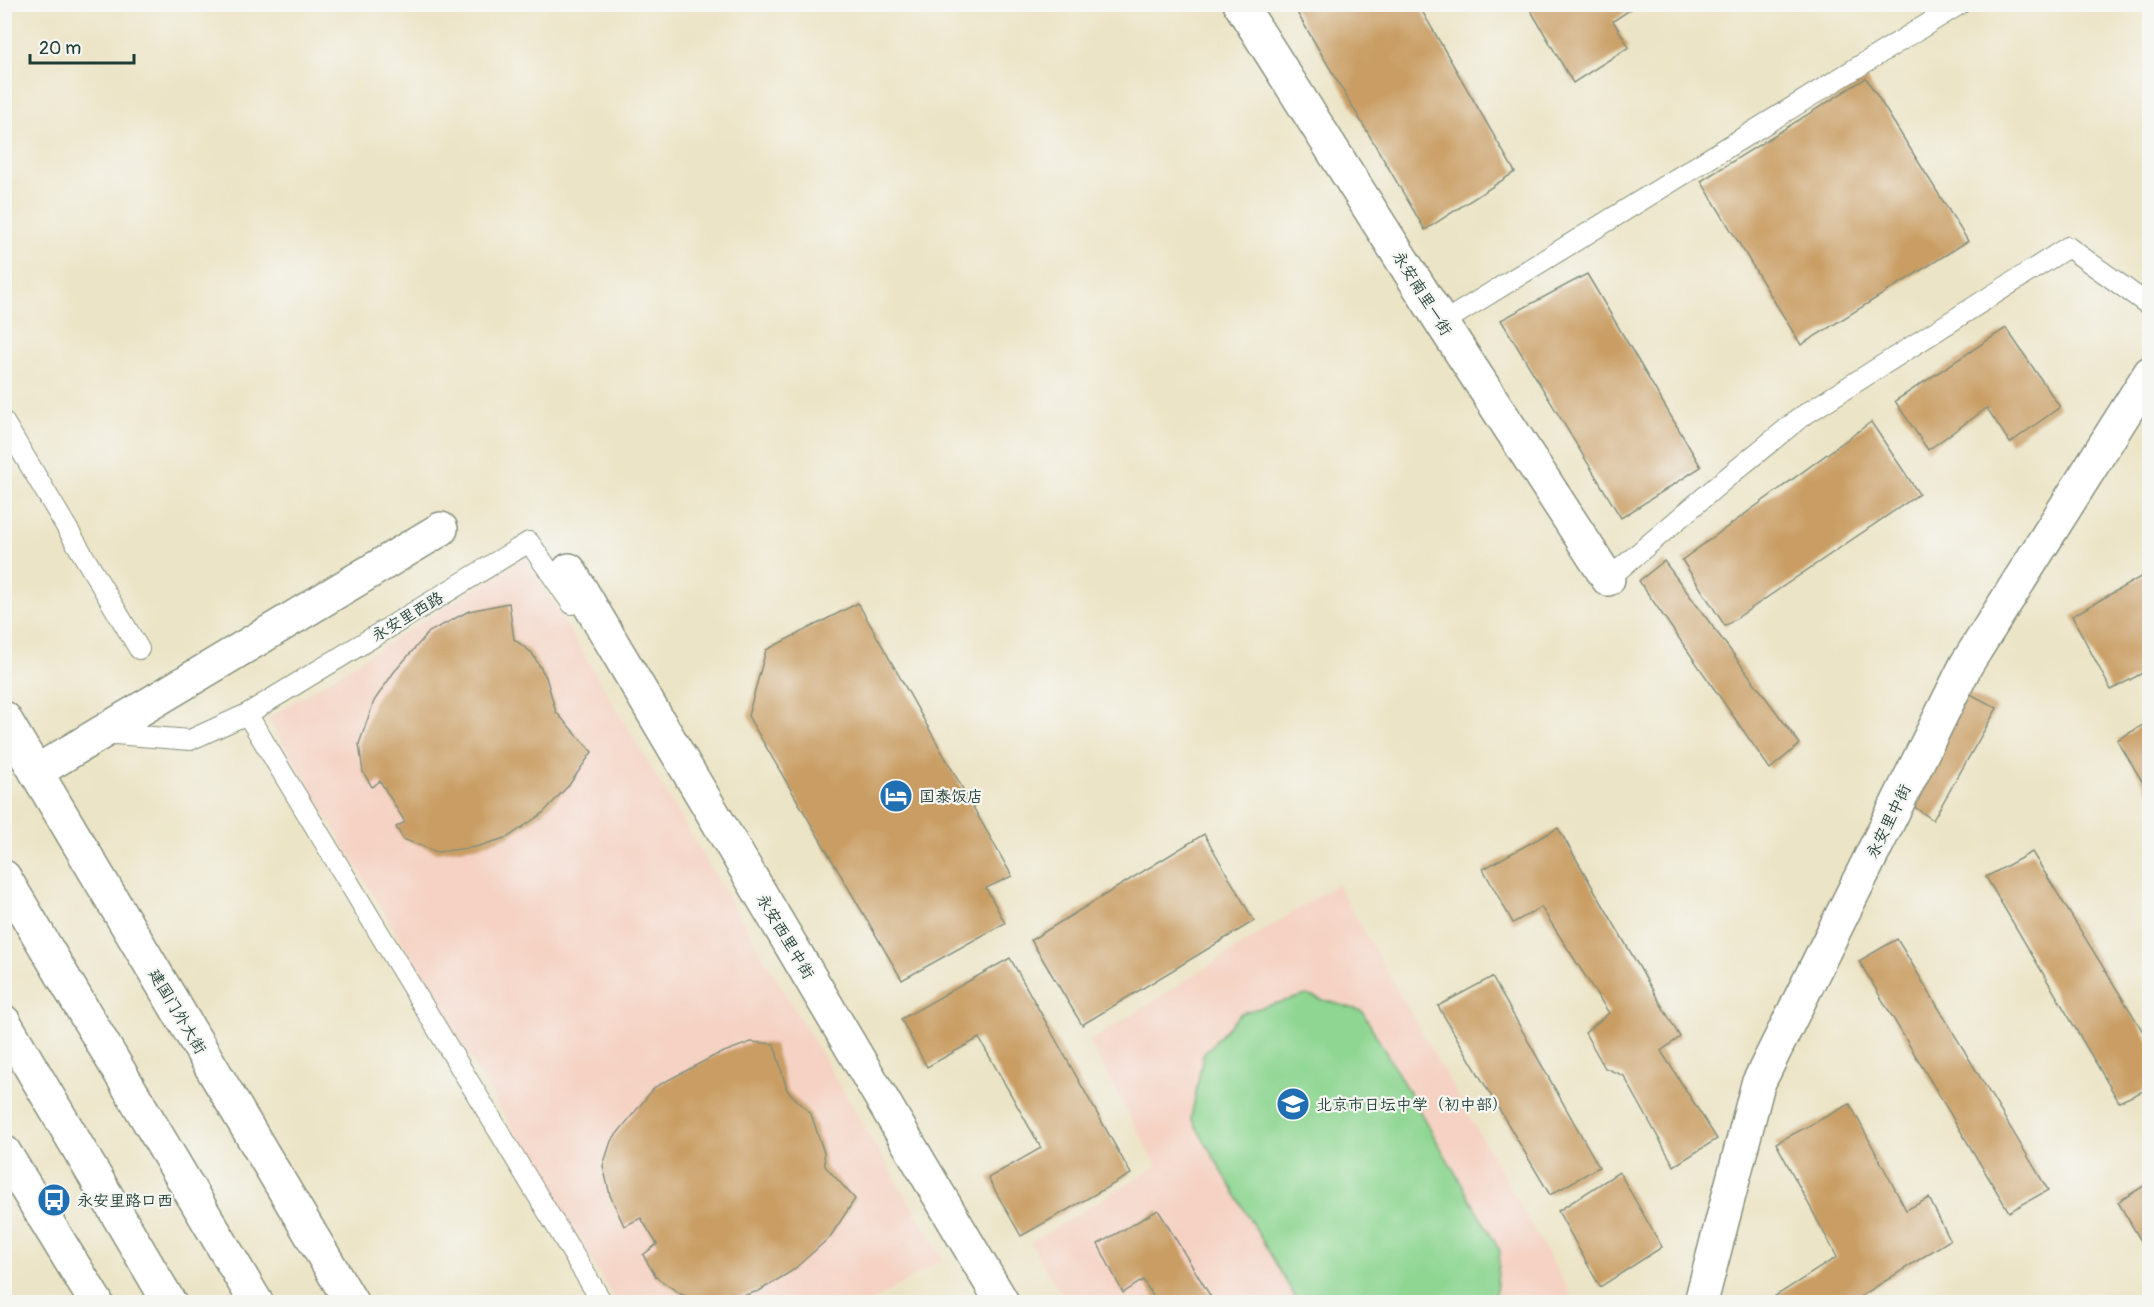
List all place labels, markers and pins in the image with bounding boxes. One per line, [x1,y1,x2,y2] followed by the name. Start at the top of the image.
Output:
[878,778,914,814] hotel icon: 国泰饭店
[919,787,983,807] place label: 国泰饭店
[1275,1086,1311,1122] school or university icon: 北京市日坛中学（初中部）
[1316,1095,1508,1115] place label: 北京市日坛中学（初中部）
[36,1182,72,1218] bus stop icon: 永安里路口西
[77,1191,173,1211] place label: 永安里路口西

